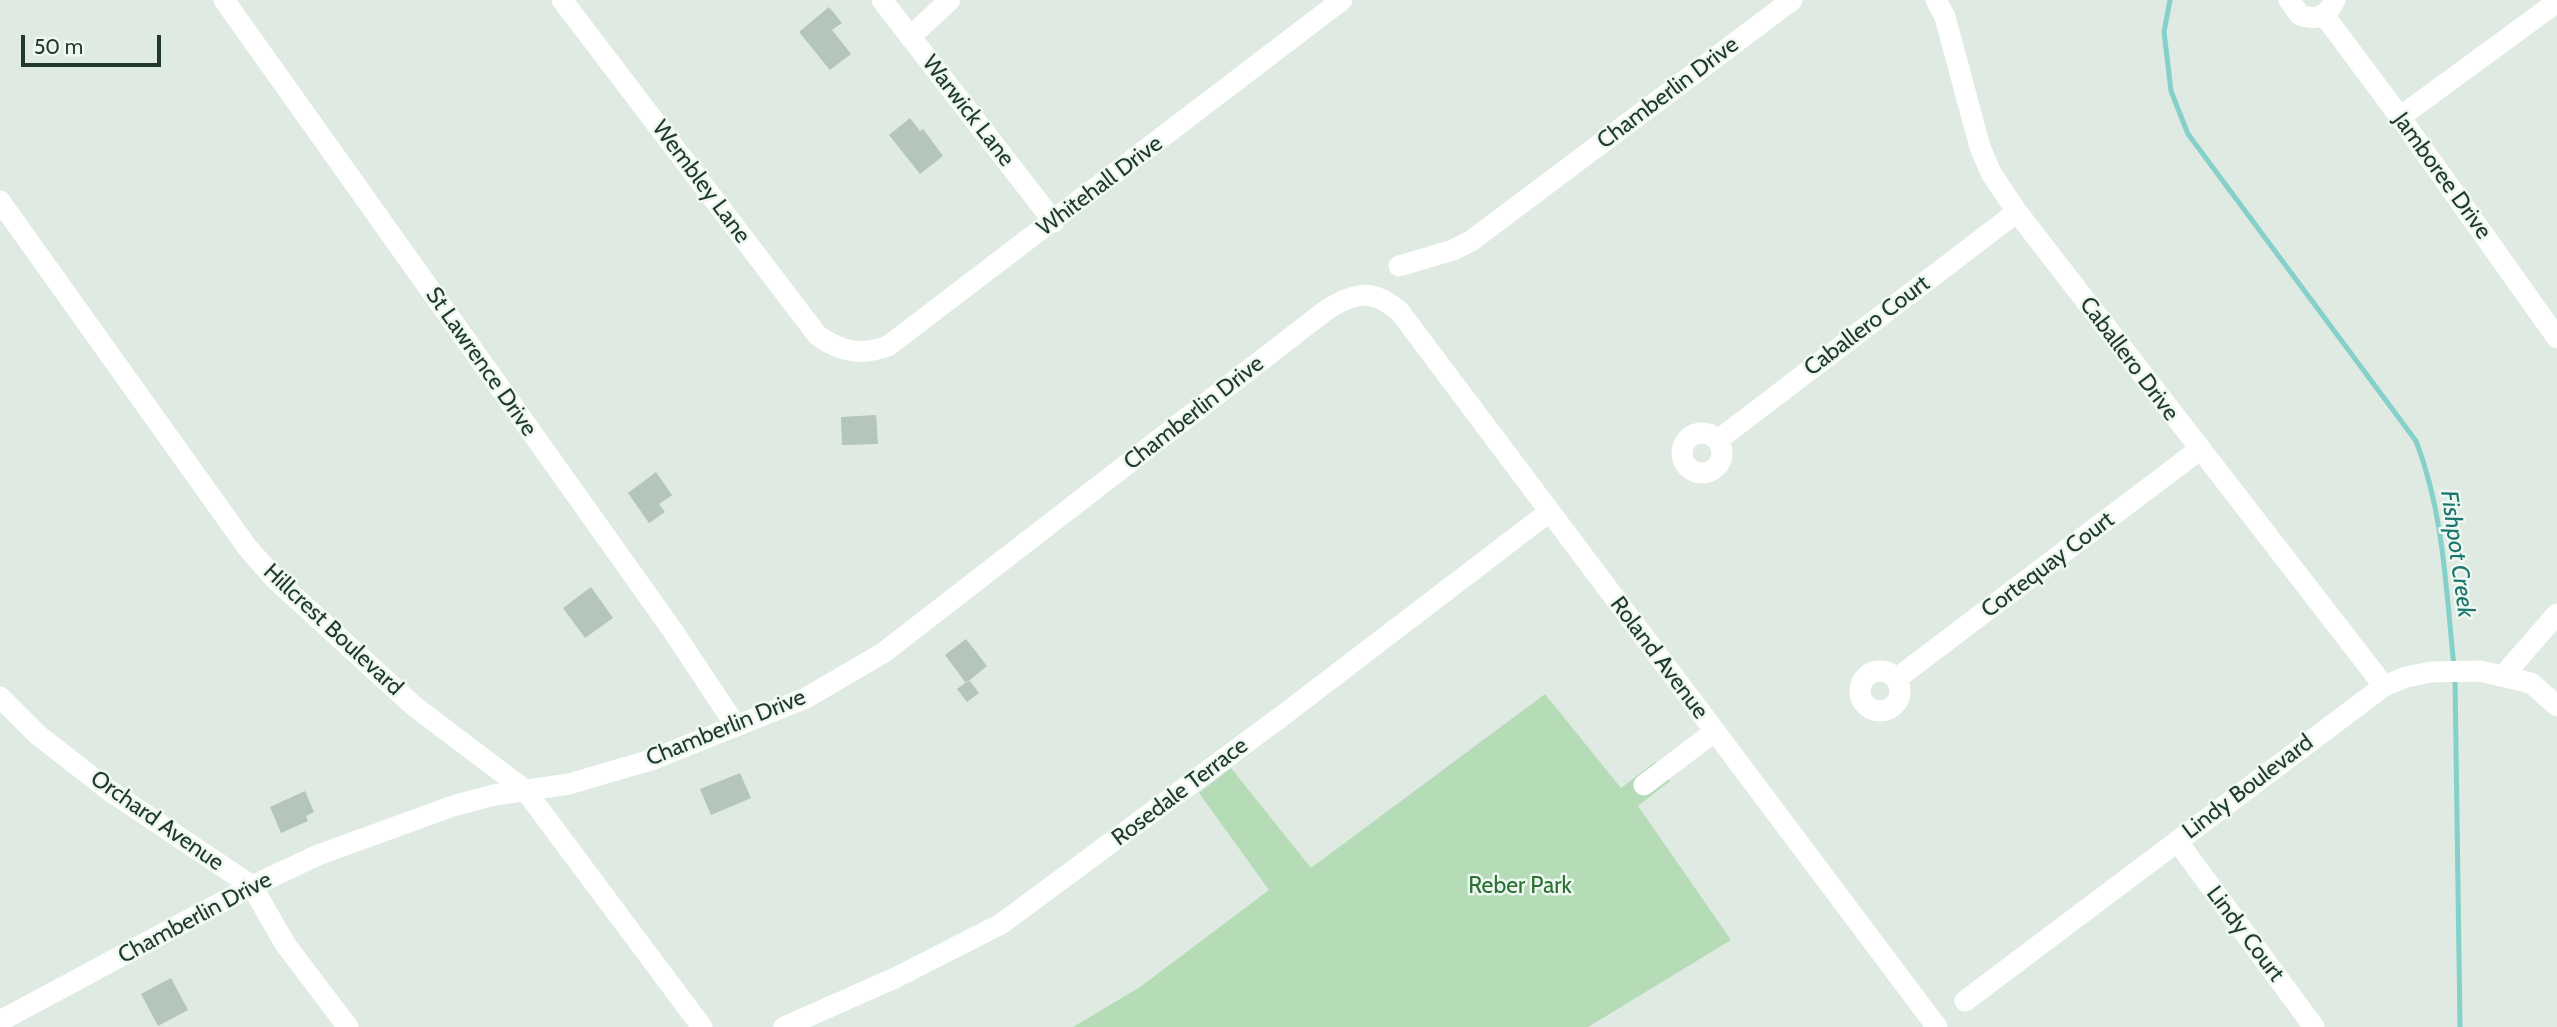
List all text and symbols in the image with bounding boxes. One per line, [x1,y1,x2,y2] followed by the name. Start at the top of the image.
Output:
[24,21,164,65] scale bar
[1592,31,1744,155] street label: Chamberlin Drive
[34,34,83,59] text: 50 m
[916,50,1020,172] street label: Warwick Lane
[2387,107,2497,245] street label: Jamboree Drive
[646,115,756,249] street label: Wembley Lane
[1032,130,1168,242] street label: Whitehall Drive
[1799,270,1935,382] street label: Caballero Court
[419,282,543,442] street label: St Lawrence Drive
[2073,292,2185,426] street label: Caballero Drive
[1119,350,1269,476] street label: Chamberlin Drive
[2434,489,2480,619] water label: Fishpot Creek
[1976,506,2120,624] street label: Cortequay Court
[258,558,408,702] street label: Hillcrest Boulevard
[1604,591,1714,725] street label: Roland Avenue
[642,683,810,773] street label: Chamberlin Drive
[2177,729,2319,845] street label: Lindy Boulevard
[1107,732,1253,852] street label: Rosedale Terrace
[85,765,229,877] street label: Orchard Avenue
[114,866,276,970] street label: Chamberlin Drive
[1468,872,1572,900] park label: Reber Park
[2200,881,2290,987] street label: Lindy Court

